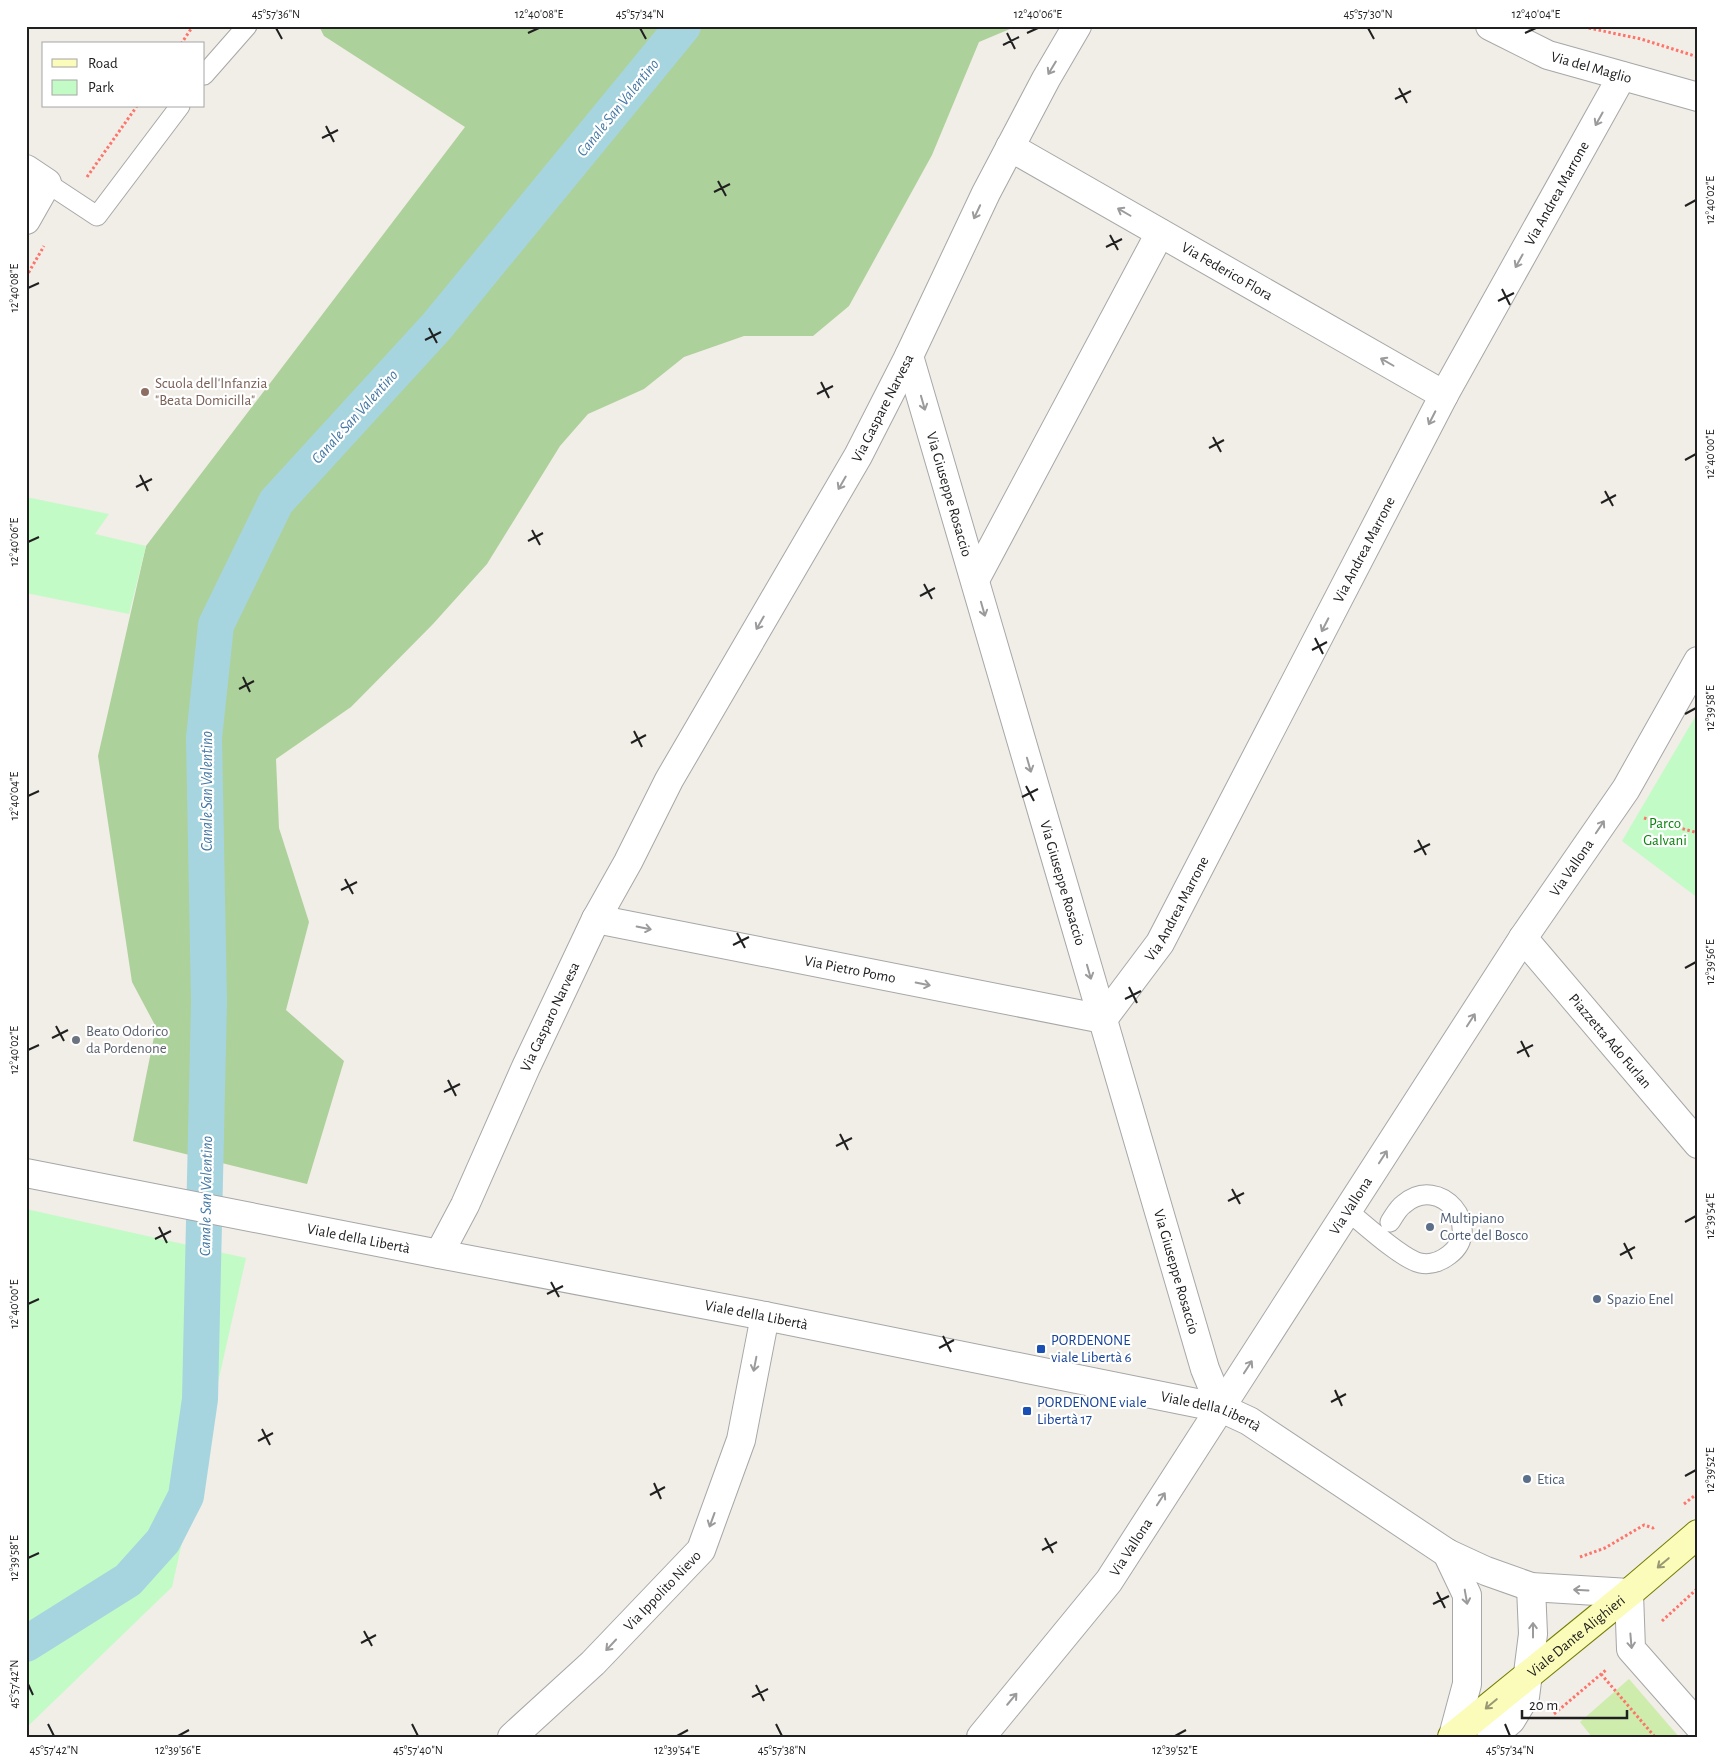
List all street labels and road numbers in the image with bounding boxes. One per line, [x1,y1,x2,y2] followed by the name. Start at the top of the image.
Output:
[1549,49,1633,86] street label: Via del Maglio
[1522,139,1592,248] street label: Via Andrea Marrone
[1179,240,1275,303] street label: Via Federico Flora
[849,352,917,465] street label: Via Gaspare Narvesa
[924,430,974,558] street label: Via Giuseppe Rosaccio
[1331,494,1398,605] street label: Via Andrea Marrone
[1037,819,1088,947] street label: Via Giuseppe Rosaccio
[1547,837,1597,899] street label: Via Vallona
[1142,854,1212,964] street label: Via Andrea Marrone
[803,953,897,986] street label: Via Pietro Pomo
[518,960,583,1074] street label: Via Gasparo Narvesa
[1566,991,1654,1091] street label: Piazzetta Ado Furlan
[1327,1174,1375,1238] street label: Via Vallona
[1151,1208,1201,1336] street label: Via Giuseppe Rosaccio
[306,1221,412,1256] street label: Viale della Libertà
[703,1298,809,1333] street label: Viale della Libertà
[1159,1389,1263,1435] street label: Viale della Libertà
[1107,1516,1155,1579] street label: Via Vallona
[621,1548,704,1634] street label: Via Ippolito Nievo
[1525,1593,1628,1680] street label: Viale Dante Alighieri

